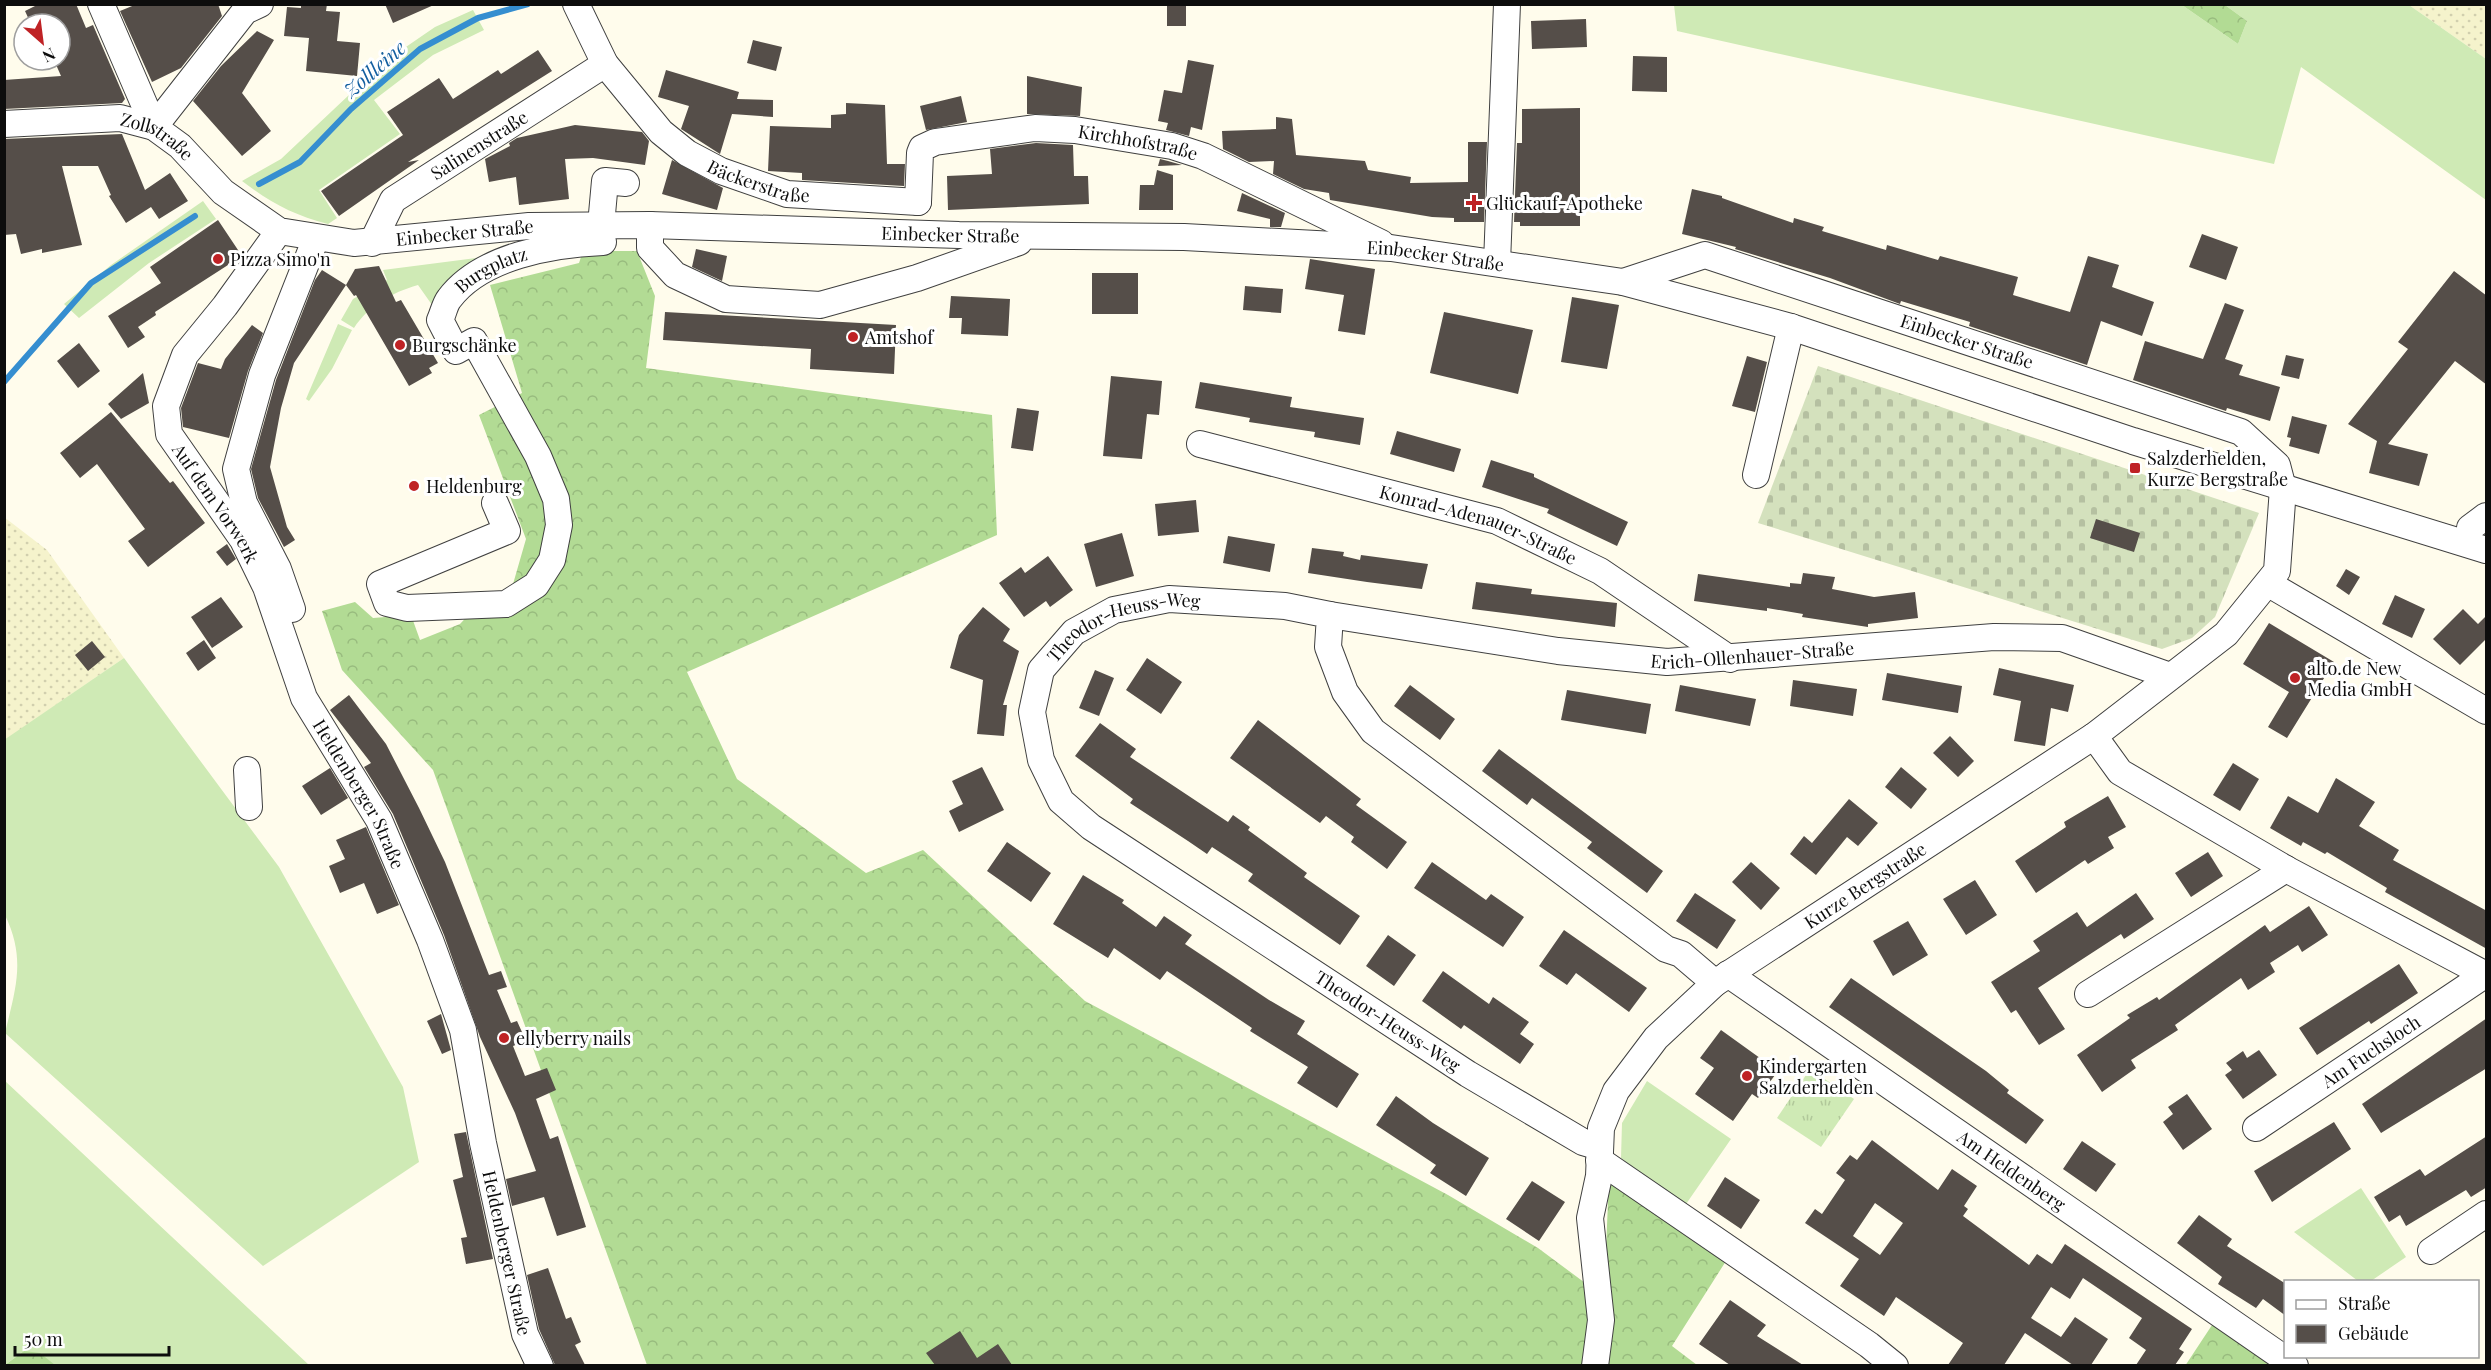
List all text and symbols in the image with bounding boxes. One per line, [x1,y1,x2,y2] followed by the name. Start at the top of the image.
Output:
[12,12,72,72] north arrow
[336,33,411,103] water label: Zollleine
[39,44,59,68] text: N
[426,105,532,185] street label: Salinenstraße
[118,107,199,165] street label: Zollstraße
[1076,119,1201,166] street label: Kirchhofstraße
[703,154,810,207] street label: Bäckerstraße
[1486,191,1643,215] place label: Glückauf-Apotheke
[1467,196,1481,210] marker: Glückauf-Apotheke
[395,214,534,251] street label: Einbecker Straße
[881,220,1020,248] street label: Einbecker Straße
[1366,235,1506,276] street label: Einbecker Straße
[449,241,530,298] street label: Burgplatz
[230,247,331,271] place label: Pizza Simo'n
[211,252,225,266] marker: Pizza Simo'n
[1898,308,2036,374] street label: Einbecker Straße
[864,325,935,349] place label: Amtshof
[846,330,860,344] marker: Amtshof
[412,333,517,357] place label: Burgschänke
[393,338,407,352] marker: Burgschänke
[167,438,265,567] street label: Auf dem Vorwerk
[2147,446,2288,491] place label: Salzderhelden, Kurze Bergstraße
[2128,461,2142,475] marker: Salzderhelden, Kurze Bergstraße
[426,474,522,498] place label: Heldenburg
[407,479,421,493] marker: Heldenburg
[1377,479,1581,570] street label: Konrad-Adenauer-Straße
[1041,587,1202,667] street label: Theodor-Heuss-Weg
[1650,636,1855,674] street label: Erich-Ollenhauer-Straße
[2307,656,2413,701] place label: alto.de New Media GmbH
[2288,671,2302,685] marker: alto.de New Media GmbH
[308,714,410,872] street label: Heldenberger Straße
[1799,837,1931,934] street label: Kurze Bergstraße
[1311,965,1466,1077] street label: Theodor-Heuss-Weg
[2316,1009,2425,1093] street label: Am Fuchsloch
[516,1026,631,1050] place label: ellyberry nails
[497,1031,511,1045] marker: ellyberry nails
[1759,1054,1874,1099] place label: Kindergarten Salzderhelden
[1740,1069,1754,1083] marker: Kindergarten Salzderhelden
[1952,1124,2071,1216] street label: Am Heldenberg
[477,1168,537,1338] street label: Heldenberger Straße
[2284,1280,2479,1358] legend
[2338,1291,2391,1315] text: Straße
[15,1319,170,1357] scale bar
[2338,1321,2409,1345] text: Gebäude
[24,1327,63,1351] text: 50 m

